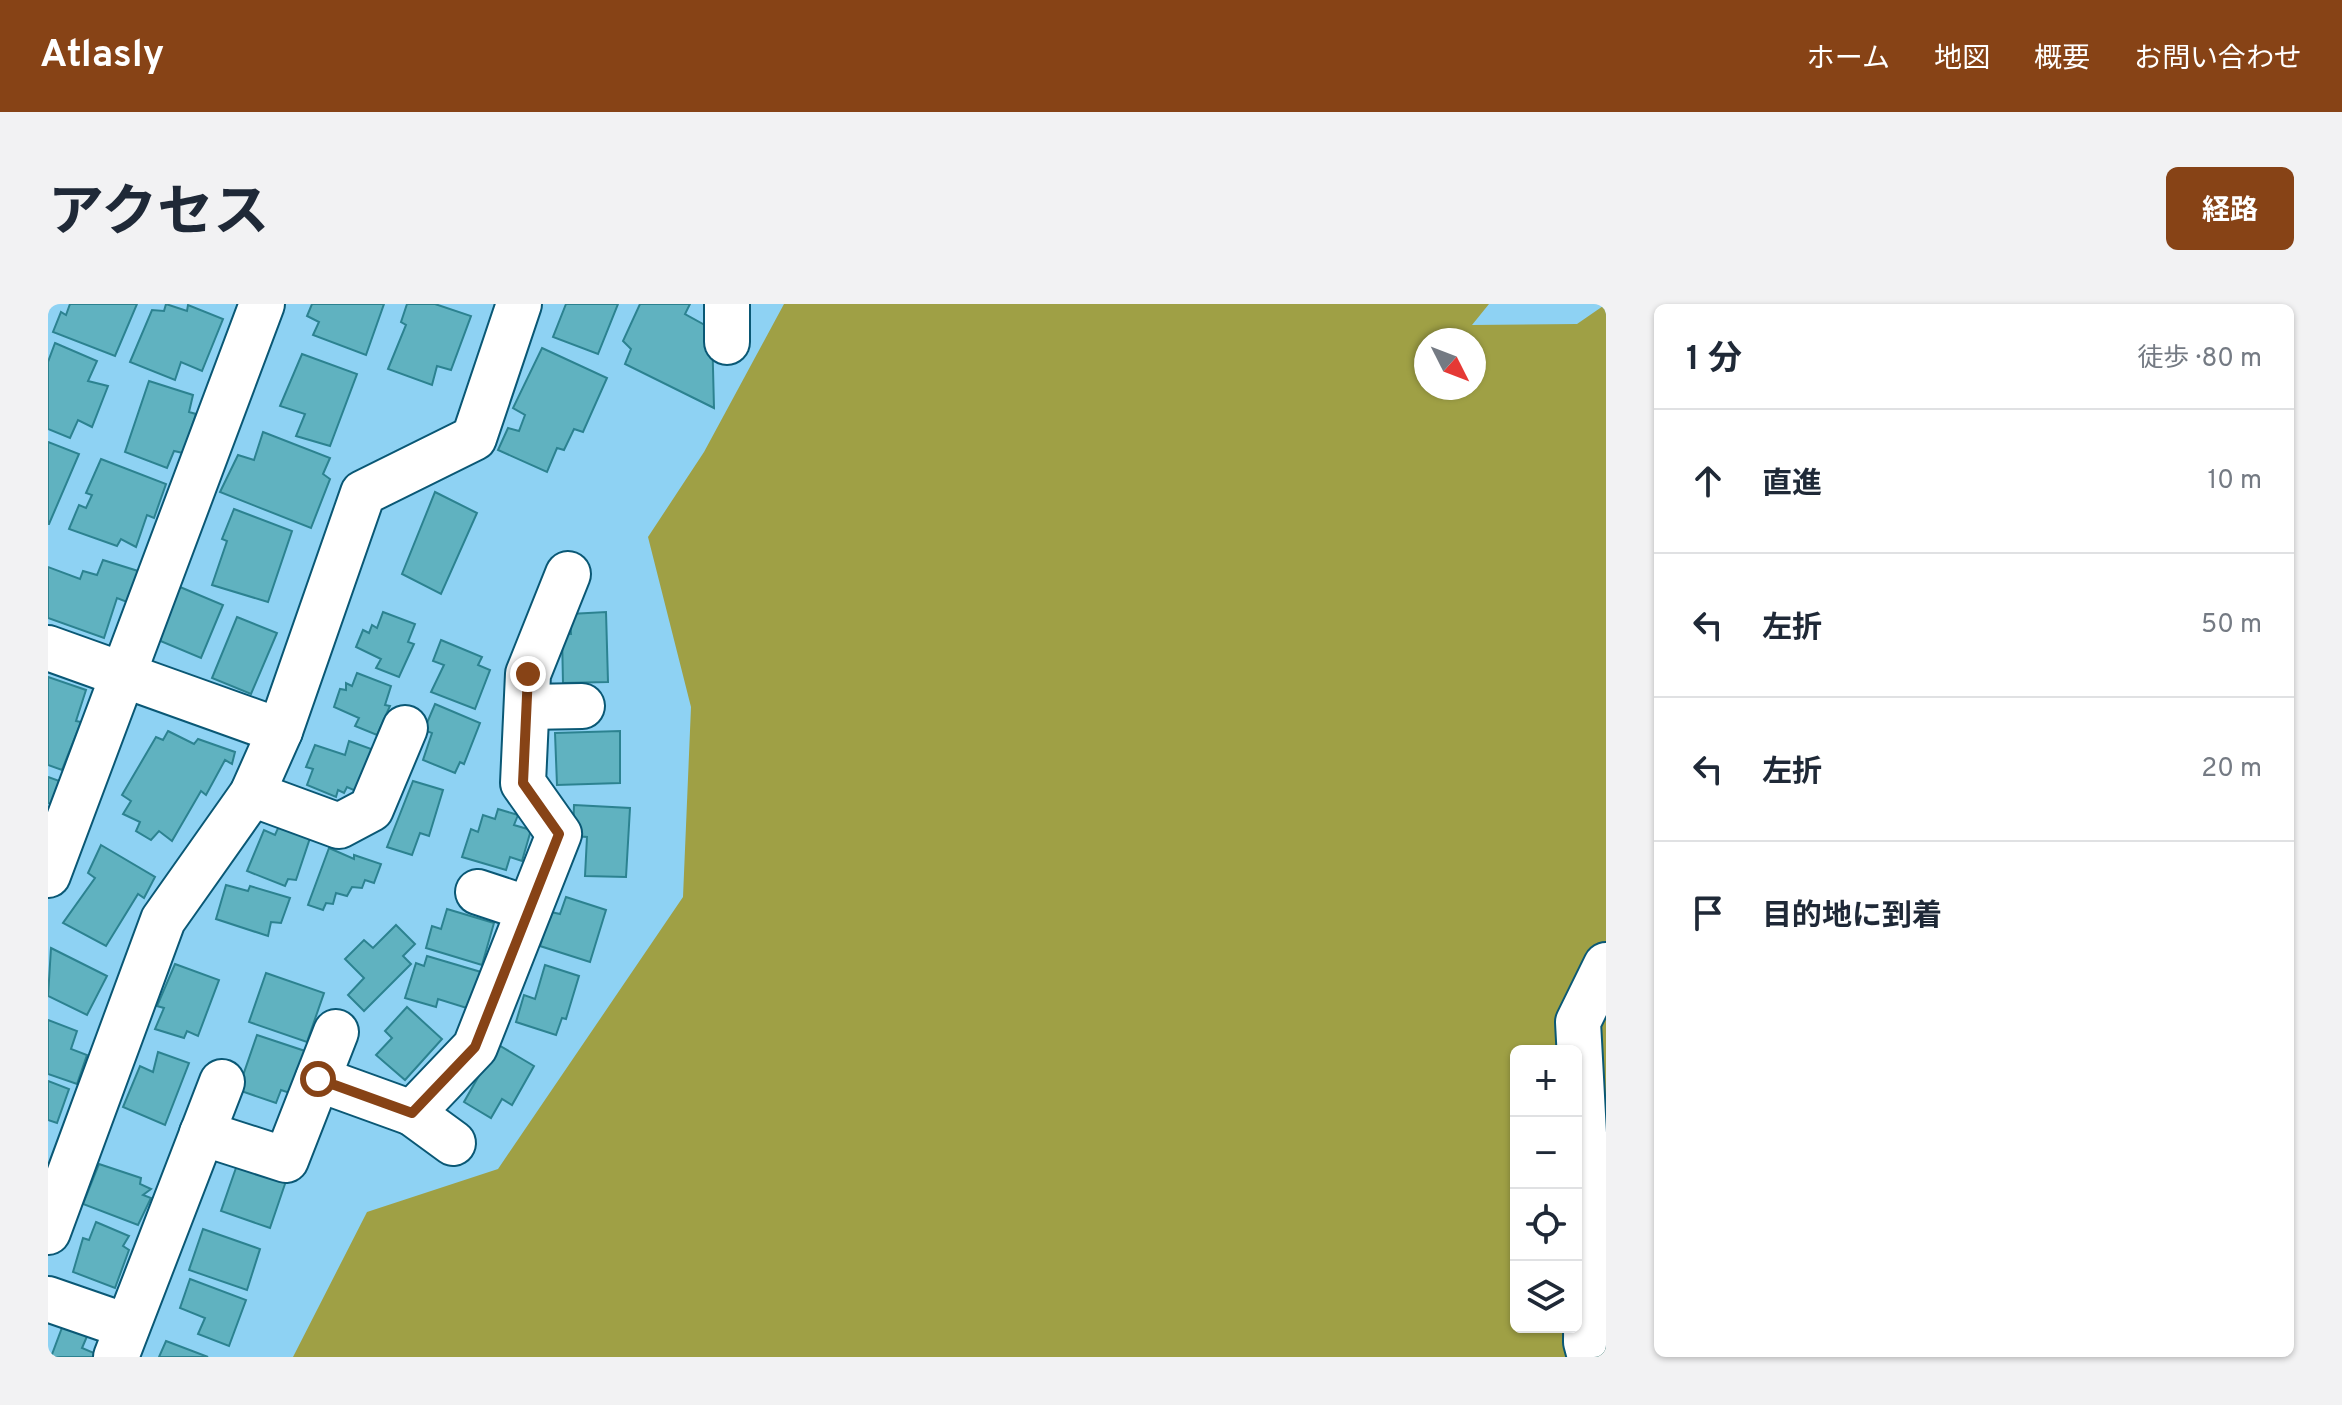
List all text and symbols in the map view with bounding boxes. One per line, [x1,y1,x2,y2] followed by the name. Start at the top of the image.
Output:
[40,32,164,81] text: Atlasly
[1807,42,1890,78] text: ホーム
[1934,42,1990,78] text: 地図
[2034,42,2090,78] text: 概要
[2134,42,2302,78] text: お問い合わせ
[2166,167,2294,250] button: 経路
[48,181,269,251] text: アクセス
[1414,328,1486,400] north arrow
[1686,339,1742,382] text: 1 分
[2137,343,2262,376] text: 徒歩 · 80 m
[1686,459,1730,503] icon: ahead
[2207,465,2262,498] text: 10 m
[1762,467,1822,504] text: 直進
[1686,603,1730,647] icon: left
[2201,609,2262,642] text: 50 m
[1762,611,1822,648] text: 左折
[510,656,546,692] route end
[1686,747,1730,791] icon: left
[2201,753,2262,786] text: 20 m
[1762,755,1822,792] text: 左折
[1686,891,1730,935] icon: arrive
[1762,899,1942,936] text: 目的地に到着
[1510,1045,1582,1333] map controls
[1510,1045,1582,1117] button: +
[300,1061,336,1097] route start
[1510,1117,1582,1189] button: −
[1510,1189,1582,1261] button: locate
[1510,1261,1582,1333] button: layers

